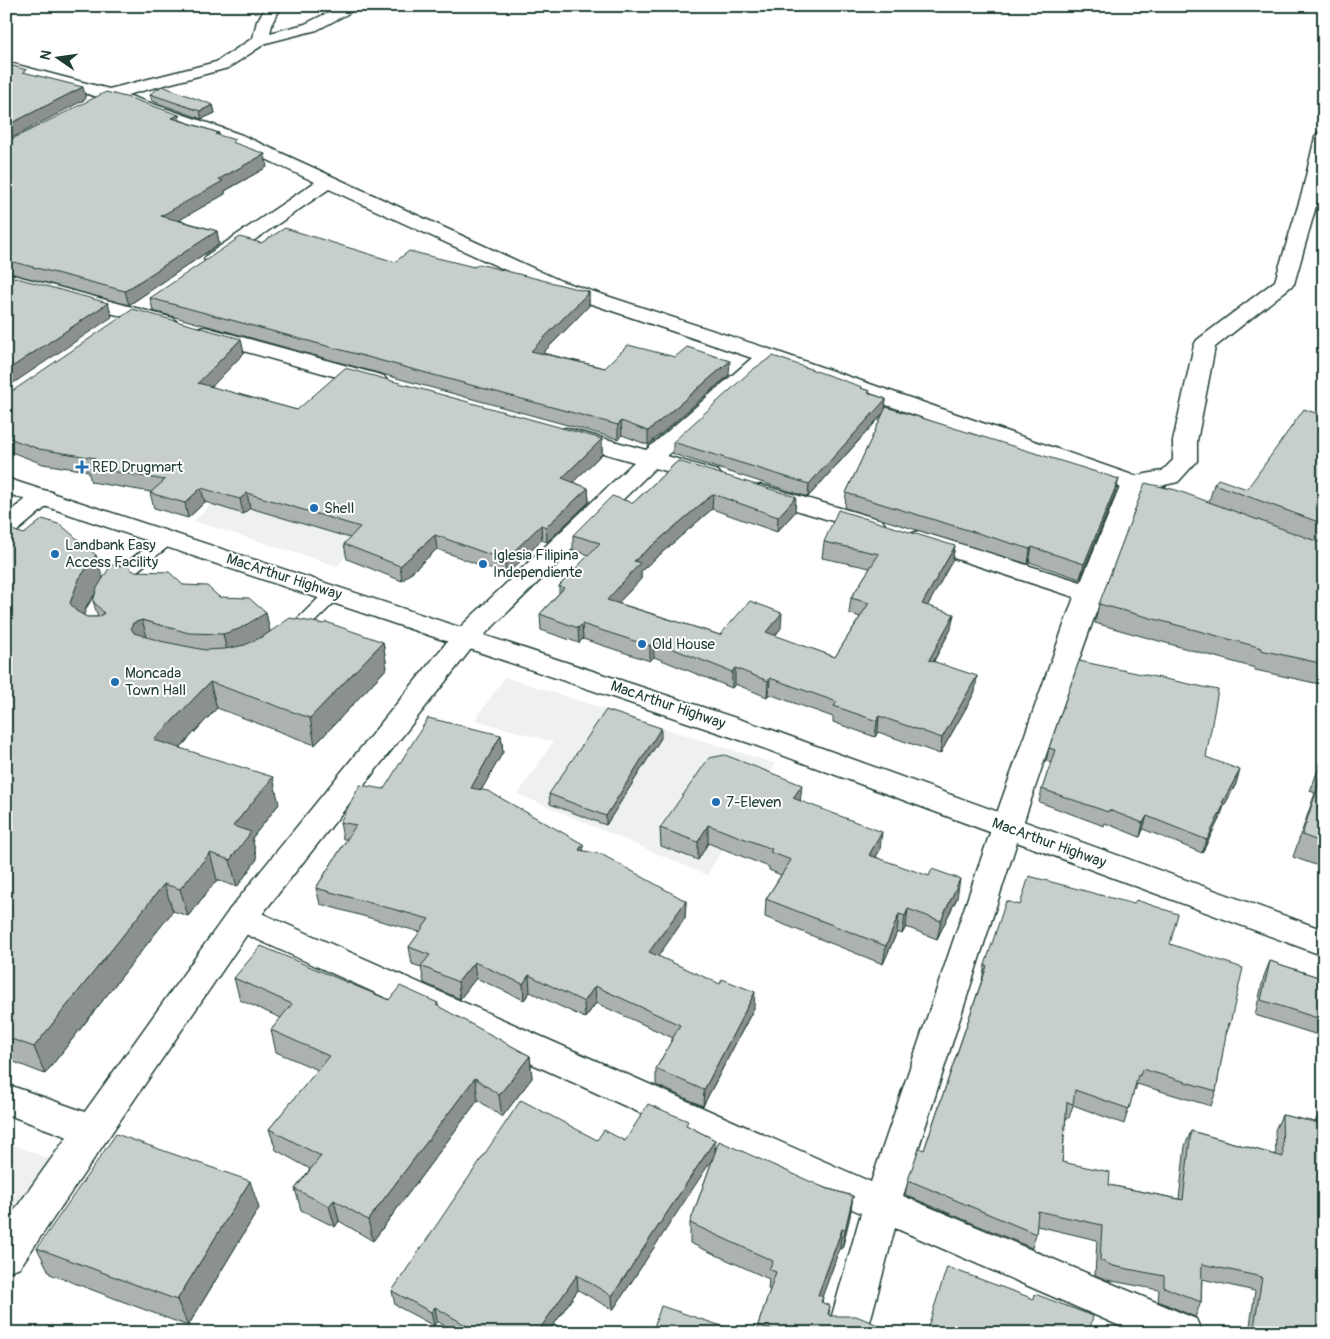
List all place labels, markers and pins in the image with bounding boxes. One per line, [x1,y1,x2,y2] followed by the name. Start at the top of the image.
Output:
[92,458,184,477] place label: RED Drugmart
[76,461,88,473] marker: RED Drugmart
[324,499,354,518] place label: Shell
[308,502,320,514] marker: Shell
[65,536,159,572] place label: Landbank Easy Access Facility
[493,546,583,582] place label: Iglesia Filipina Independiente
[49,548,61,560] marker: Landbank Easy Access Facility
[477,558,489,570] marker: Iglesia Filipina Independiente
[652,635,716,654] place label: Old House
[636,638,648,650] marker: Old House
[125,664,186,700] place label: Moncada Town Hall
[109,676,121,688] marker: Moncada Town Hall
[726,793,781,812] place label: 7-Eleven
[710,796,722,808] marker: 7-Eleven

